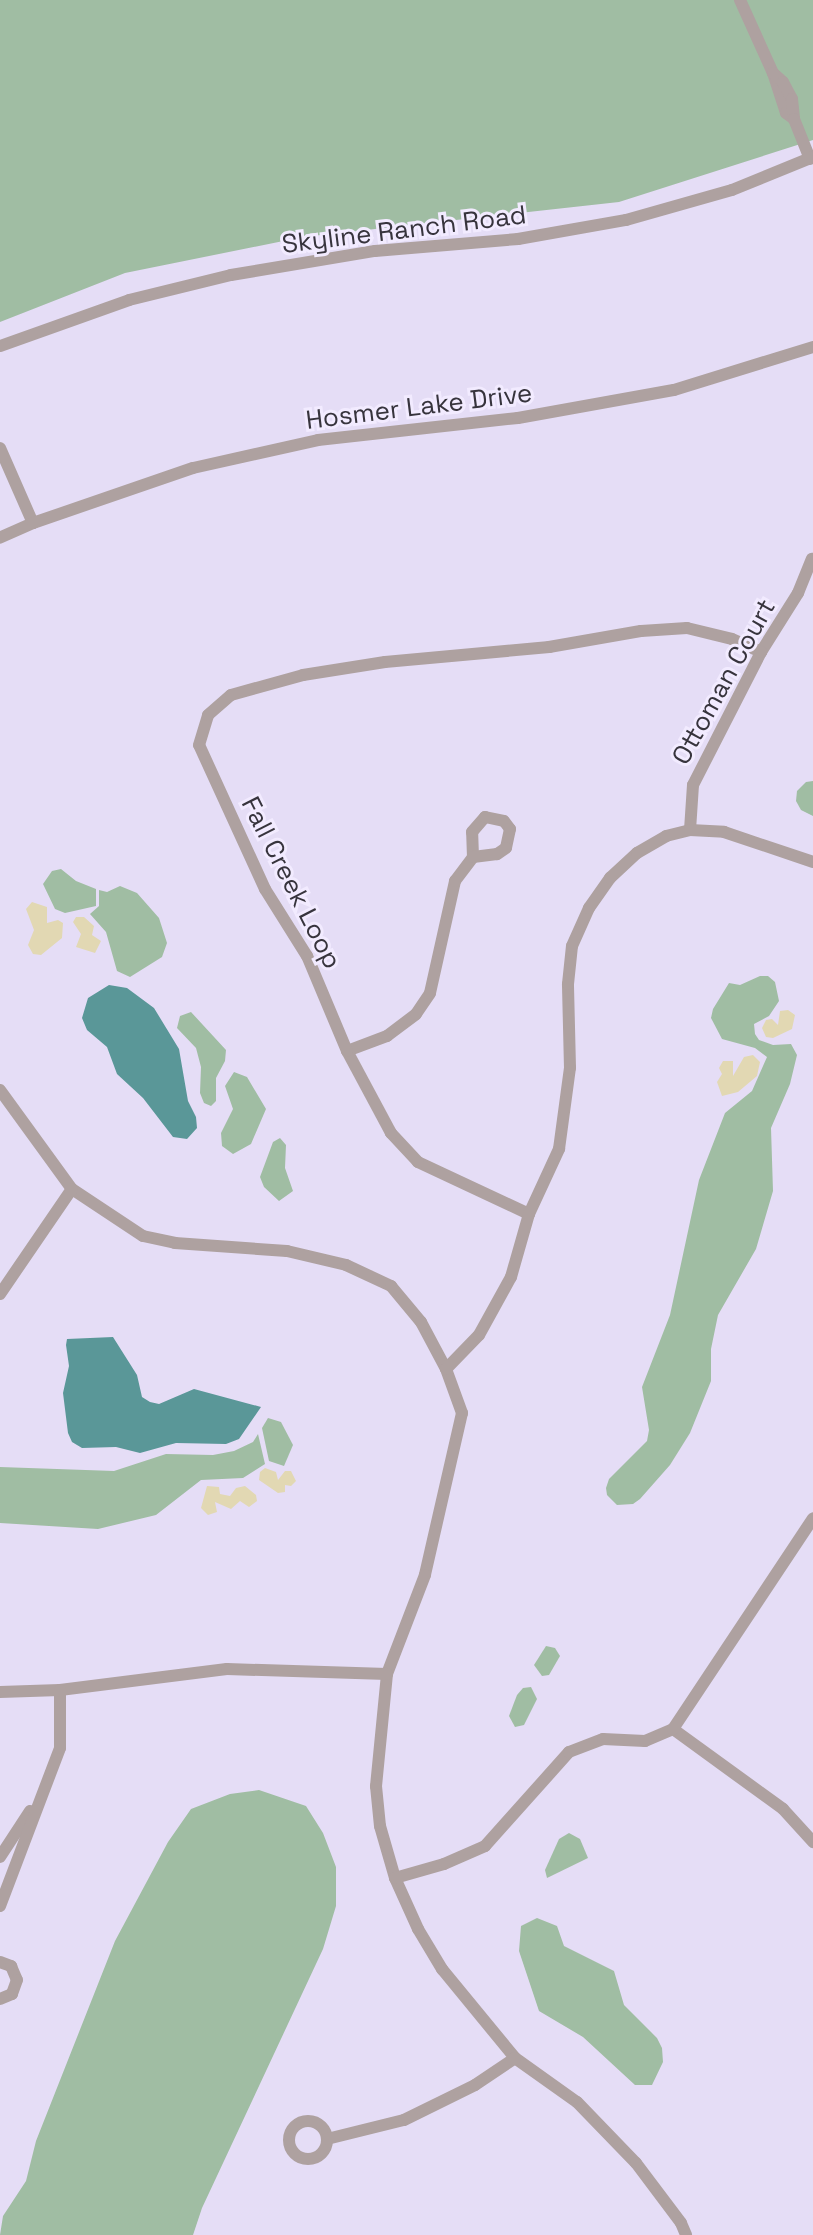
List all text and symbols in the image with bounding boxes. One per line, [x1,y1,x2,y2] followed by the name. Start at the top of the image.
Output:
[280,200,528,260] street label: Skyline Ranch Road
[304,378,534,436] street label: Hosmer Lake Drive
[666,594,782,770] street label: Ottoman Court
[234,792,348,974] street label: Fall Creek Loop

